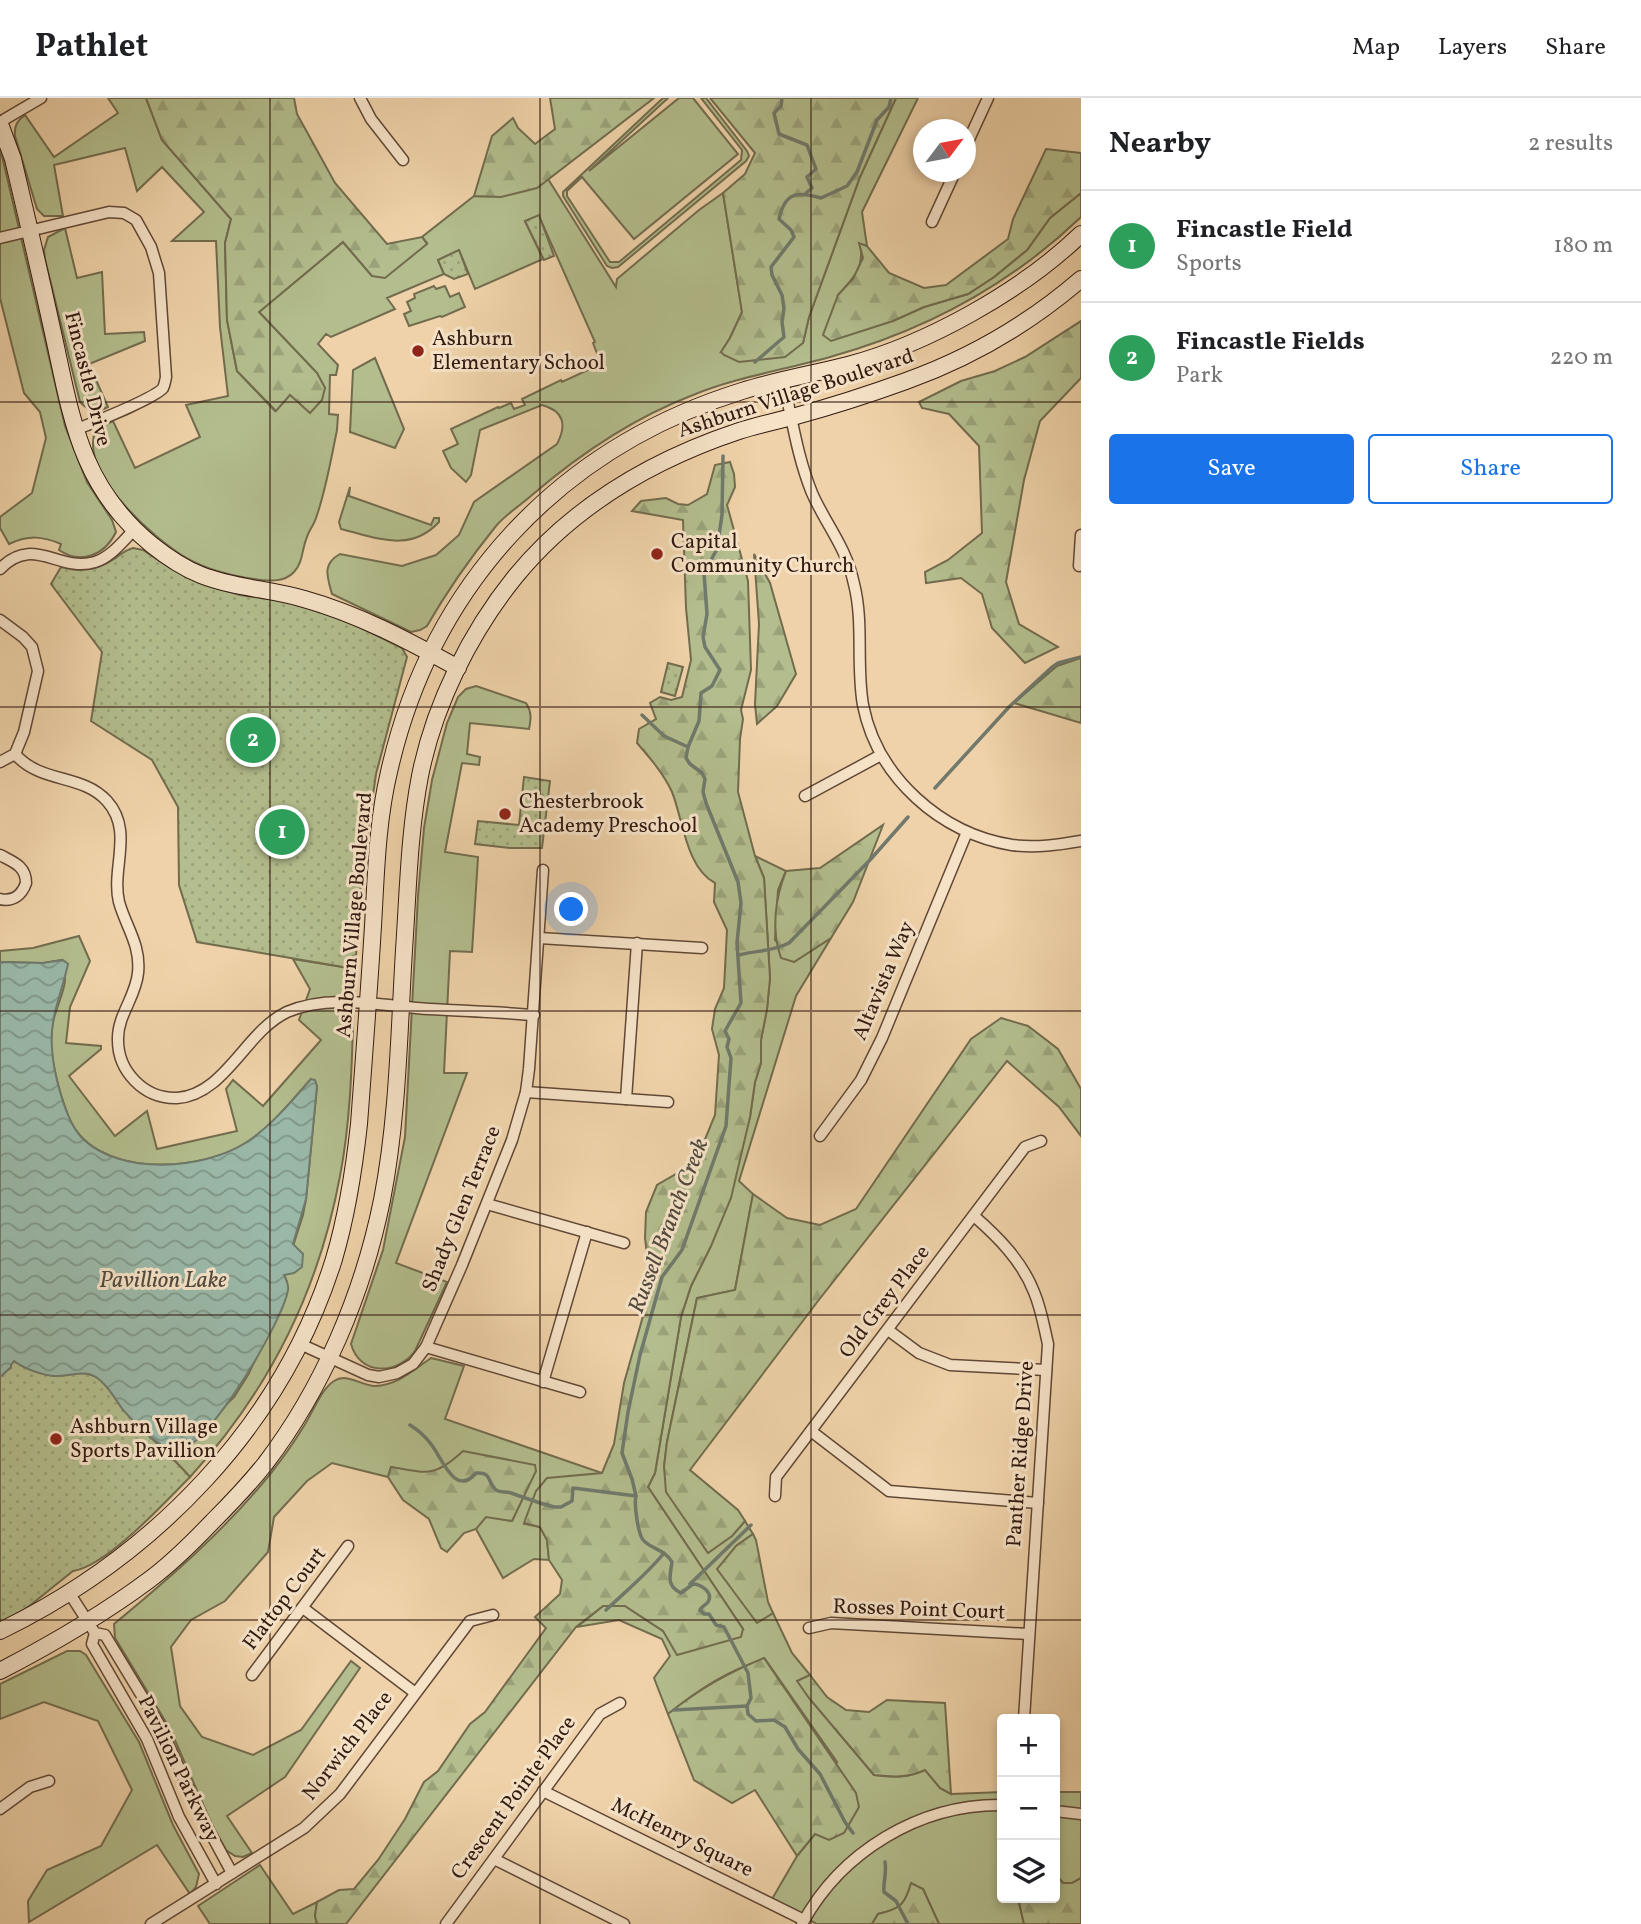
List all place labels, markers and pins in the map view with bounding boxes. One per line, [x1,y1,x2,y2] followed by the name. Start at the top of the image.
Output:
[432,325,605,378] place label: Ashburn Elementary School
[410,343,426,359] marker: Ashburn Elementary School
[671,528,854,581] place label: Capital Community Church
[649,546,665,562] marker: Capital Community Church
[230,714,276,766] pin: 2
[519,788,697,841] place label: Chesterbrook Academy Preschool
[259,806,305,858] pin: 1
[497,806,513,822] marker: Chesterbrook Academy Preschool
[70,1413,218,1466] place label: Ashburn Village Sports Pavillion
[48,1431,64,1447] marker: Ashburn Village Sports Pavillion

